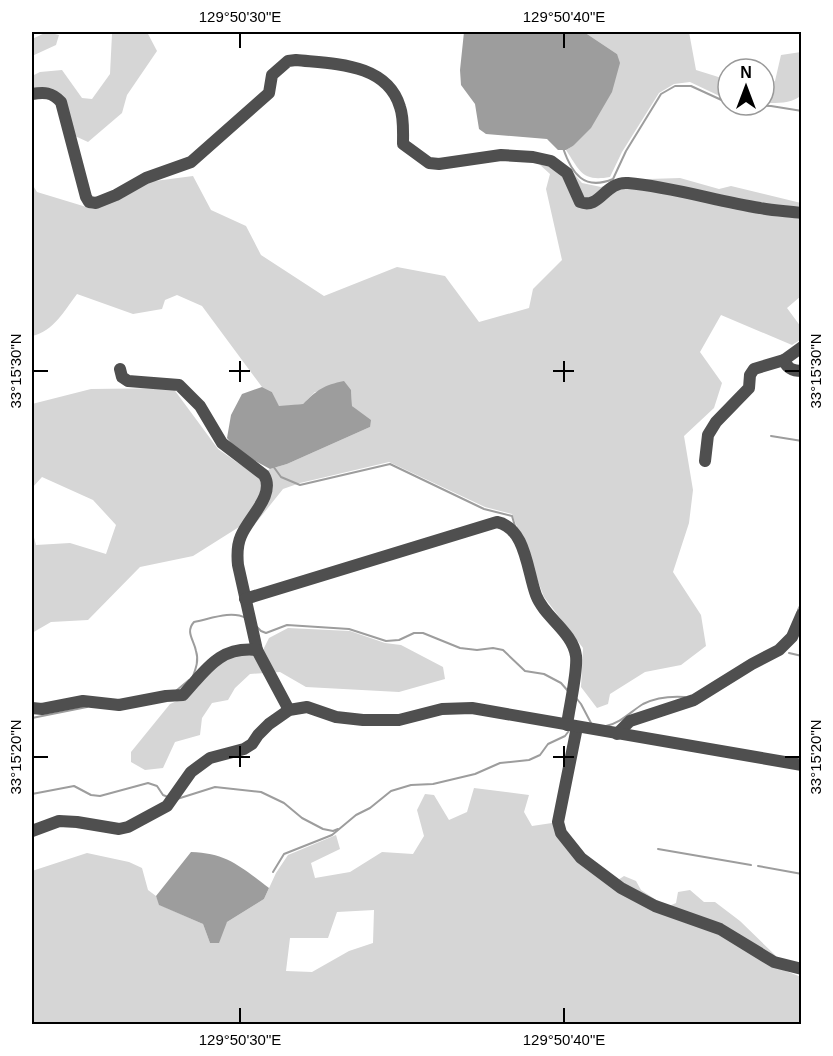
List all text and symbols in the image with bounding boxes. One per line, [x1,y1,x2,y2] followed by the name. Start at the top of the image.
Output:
[199,8,281,25] text: 129°50'30"E
[523,8,605,25] text: 129°50'40"E
[716,57,776,117] north arrow
[740,64,752,81] text: N
[7,333,24,409] text: 33°15'30"N
[807,333,824,409] text: 33°15'30"N
[7,719,24,795] text: 33°15'20"N
[807,719,824,795] text: 33°15'20"N
[199,1031,281,1048] text: 129°50'30"E
[523,1031,605,1048] text: 129°50'40"E

